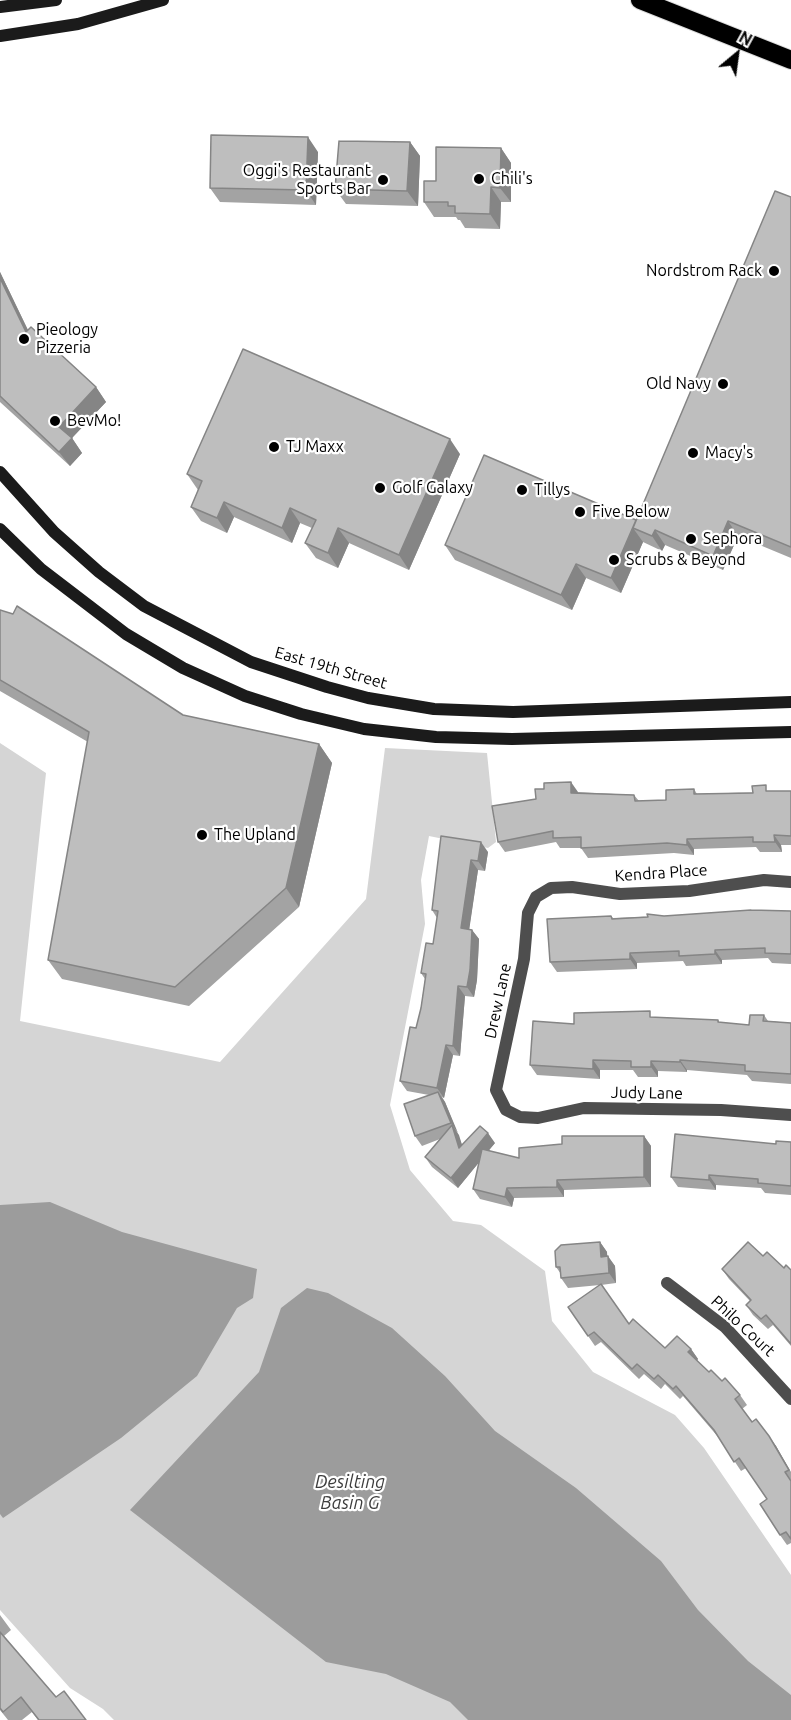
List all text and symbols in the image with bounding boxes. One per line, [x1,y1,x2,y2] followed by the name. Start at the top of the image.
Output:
[707,24,767,84] north arrow
[736,27,755,49] text: N
[243,161,371,199] place label: Oggi's Restaurant Sports Bar
[491,169,533,189] place label: Chili's
[472,172,486,186] marker: Chili's
[376,173,390,187] marker: Oggi's Restaurant Sports Bar
[646,261,762,281] place label: Nordstrom Rack
[767,264,781,278] marker: Nordstrom Rack
[36,320,98,358] place label: Pieology Pizzeria
[17,332,31,346] marker: Pieology Pizzeria
[646,374,711,394] place label: Old Navy
[716,377,730,391] marker: Old Navy
[67,411,121,431] place label: BevMo!
[48,414,62,428] marker: BevMo!
[286,437,344,457] place label: TJ Maxx
[267,440,281,454] marker: TJ Maxx
[705,443,753,463] place label: Macy's
[686,446,700,460] marker: Macy's
[392,478,473,498] place label: Golf Galaxy
[534,480,570,500] place label: Tillys
[373,481,387,495] marker: Golf Galaxy
[515,483,529,497] marker: Tillys
[592,502,669,522] place label: Five Below
[573,505,587,519] marker: Five Below
[703,529,762,549] place label: Sephora
[684,532,698,546] marker: Sephora
[626,550,746,570] place label: Scrubs & Beyond
[607,553,621,567] marker: Scrubs & Beyond
[273,643,389,693] street label: East 19th Street
[214,825,296,845] place label: The Upland
[195,828,209,842] marker: The Upland
[614,860,708,886] street label: Kendra Place
[481,962,515,1040] street label: Drew Lane
[611,1083,683,1103] street label: Judy Lane
[707,1292,779,1360] street label: Philo Court
[315,1471,385,1514] water label: Desilting Basin G

